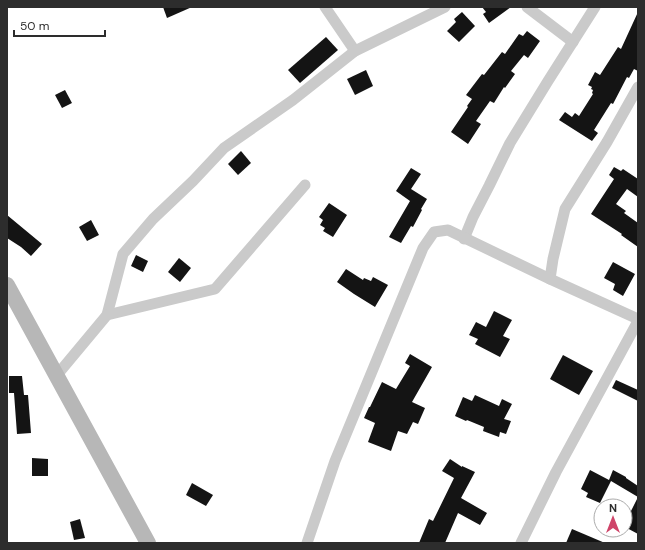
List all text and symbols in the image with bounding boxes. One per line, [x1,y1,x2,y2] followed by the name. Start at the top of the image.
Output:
[14,12,105,38] scale bar
[20,18,49,34] text: 50 m
[593,498,633,538] north arrow
[609,501,617,515] text: N

